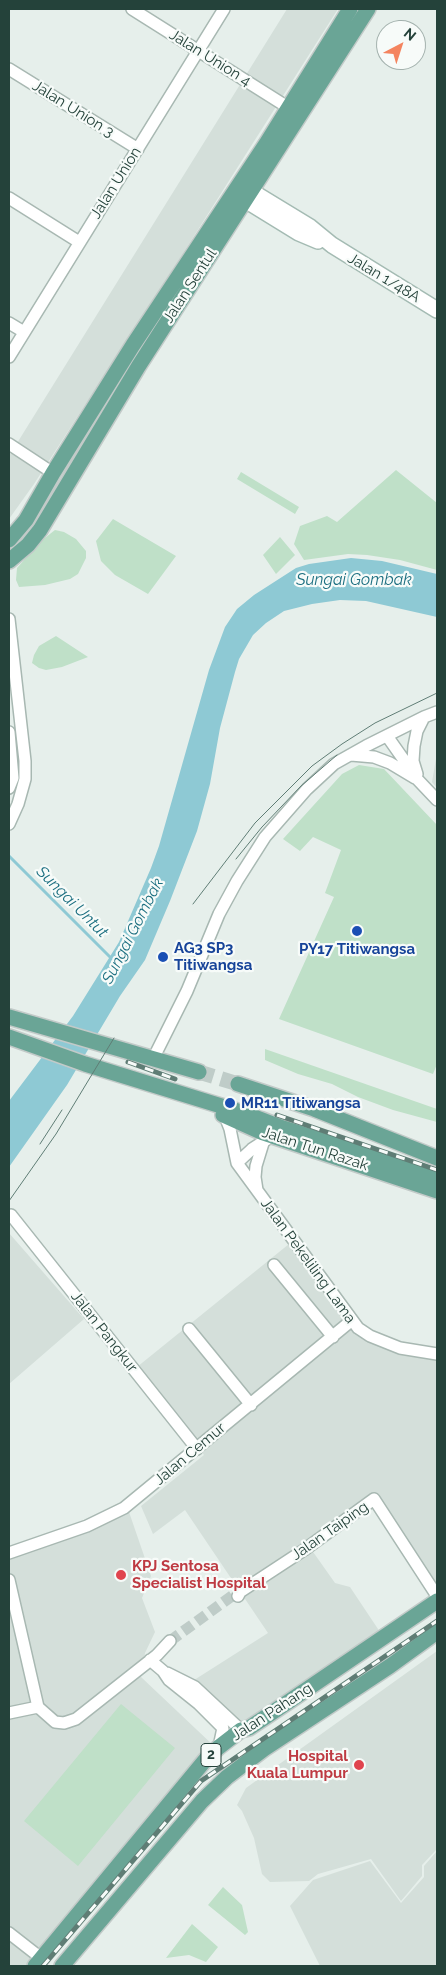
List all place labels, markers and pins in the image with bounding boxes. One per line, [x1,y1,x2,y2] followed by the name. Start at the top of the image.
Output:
[350,924,364,938] marker: PY17 Titiwangsa
[174,939,252,974] place label: AG3 SP3 Titiwangsa
[299,940,415,958] place label: PY17 Titiwangsa
[156,950,170,964] marker: AG3 SP3 Titiwangsa
[241,1094,361,1112] place label: MR11 Titiwangsa
[223,1096,237,1110] marker: MR11 Titiwangsa
[132,1557,266,1592] place label: KPJ Sentosa Specialist Hospital
[114,1568,128,1582] marker: KPJ Sentosa Specialist Hospital
[247,1747,348,1782] place label: Hospital Kuala Lumpur
[352,1758,366,1772] marker: Hospital Kuala Lumpur

